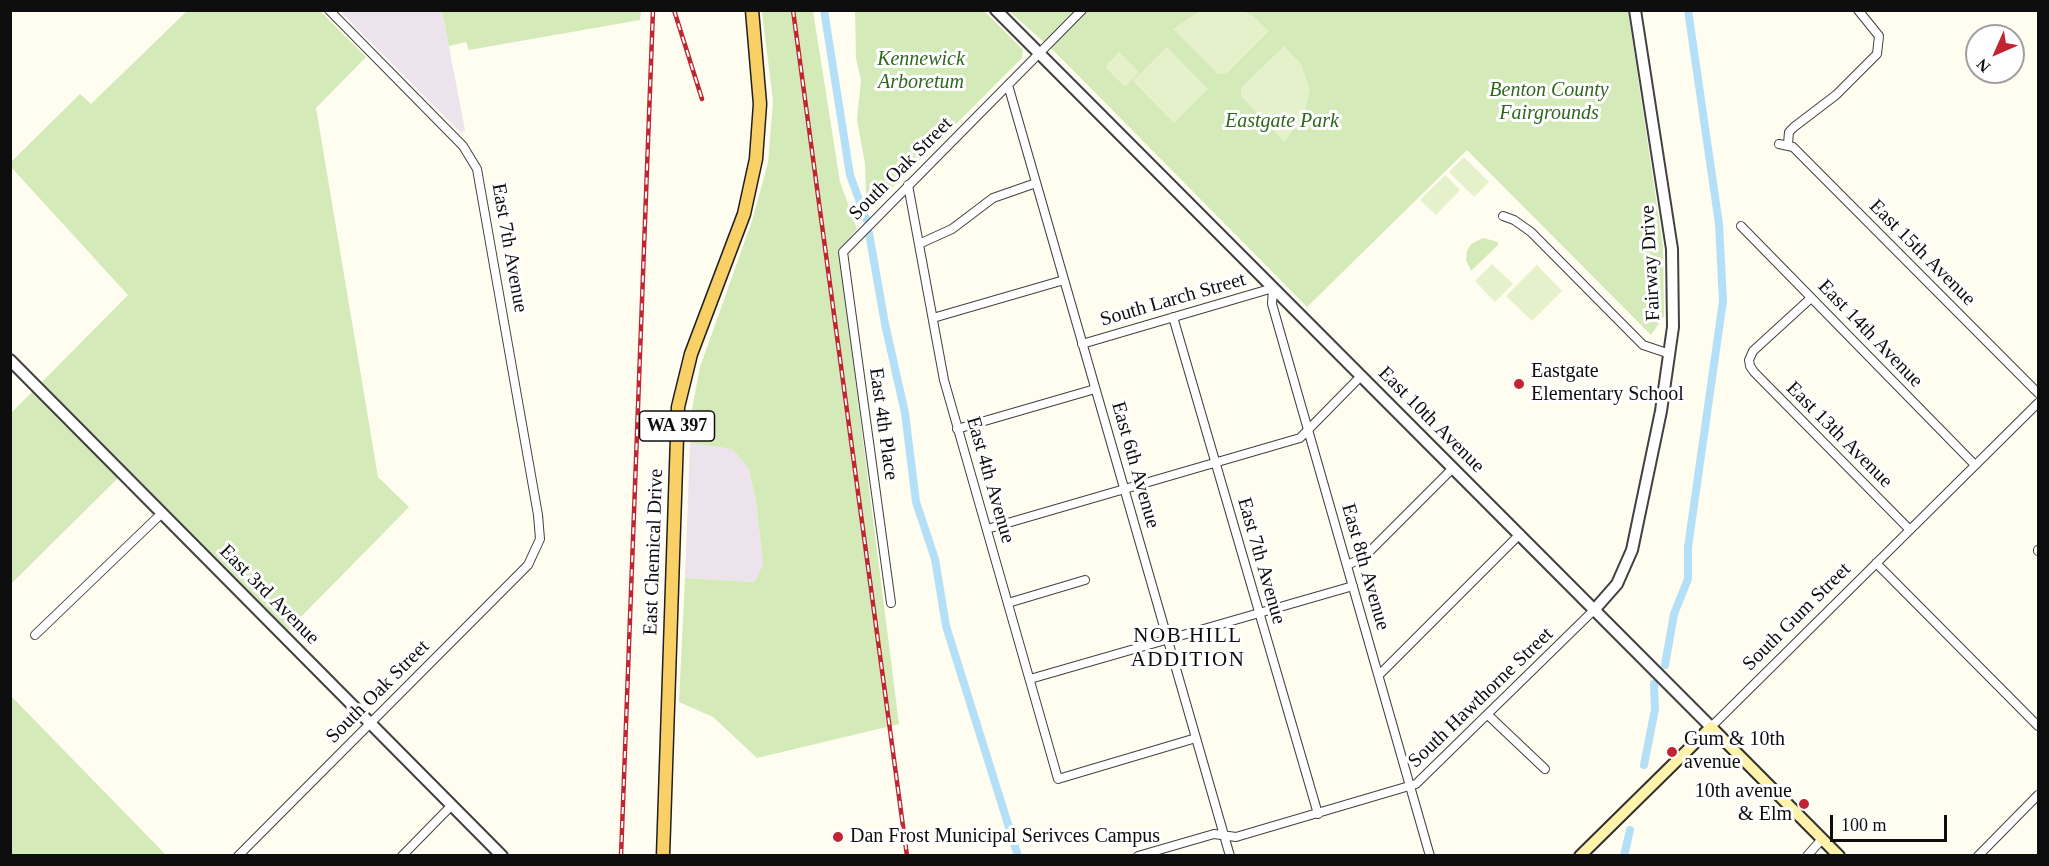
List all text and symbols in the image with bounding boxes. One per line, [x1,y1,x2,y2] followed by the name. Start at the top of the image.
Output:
[1965,24,2025,84] north arrow
[877,48,965,95] park label: Kennewick Arboretum
[1973,56,1993,76] text: N
[1489,79,1609,126] park label: Benton County Fairgrounds
[1225,110,1339,134] park label: Eastgate Park
[844,112,958,226] street label: South Oak Street
[486,182,532,314] street label: East 7th Avenue
[1864,195,1980,311] street label: East 15th Avenue
[1636,204,1666,322] street label: Fairway Drive
[1098,268,1248,332] street label: South Larch Street
[1812,275,1928,393] street label: East 14th Avenue
[1531,360,1684,407] place label: Eastgate Elementary School
[1373,362,1489,478] street label: East 10th Avenue
[863,366,903,482] street label: East 4th Place
[1512,377,1526,391] marker: Eastgate Elementary School
[1781,377,1897,493] street label: East 13th Avenue
[1105,399,1165,531] street label: East 6th Avenue
[640,411,714,441] road number: WA 397
[960,414,1020,546] street label: East 4th Avenue
[639,468,669,636] street label: East Chemical Drive
[1231,495,1291,627] street label: East 7th Avenue
[1335,501,1395,633] street label: East 8th Avenue
[214,540,324,650] street label: East 3rd Avenue
[1738,558,1856,676] street label: South Gum Street
[1131,623,1245,673] district label: NOB HILL ADDITION
[1404,623,1558,773] street label: South Hawthorne Street
[321,635,435,749] street label: South Oak Street
[1684,728,1785,775] place label: Gum & 10th avenue
[1665,745,1679,759] marker: Gum & 10th avenue
[1695,780,1792,827] place label: 10th avenue & Elm
[1797,797,1811,811] marker: 10th avenue & Elm
[1833,803,1950,841] scale bar
[1841,815,1887,835] text: 100 m
[850,825,1160,849] place label: Dan Frost Municipal Serivces Campus
[831,830,845,844] marker: Dan Frost Municipal Serivces Campus

